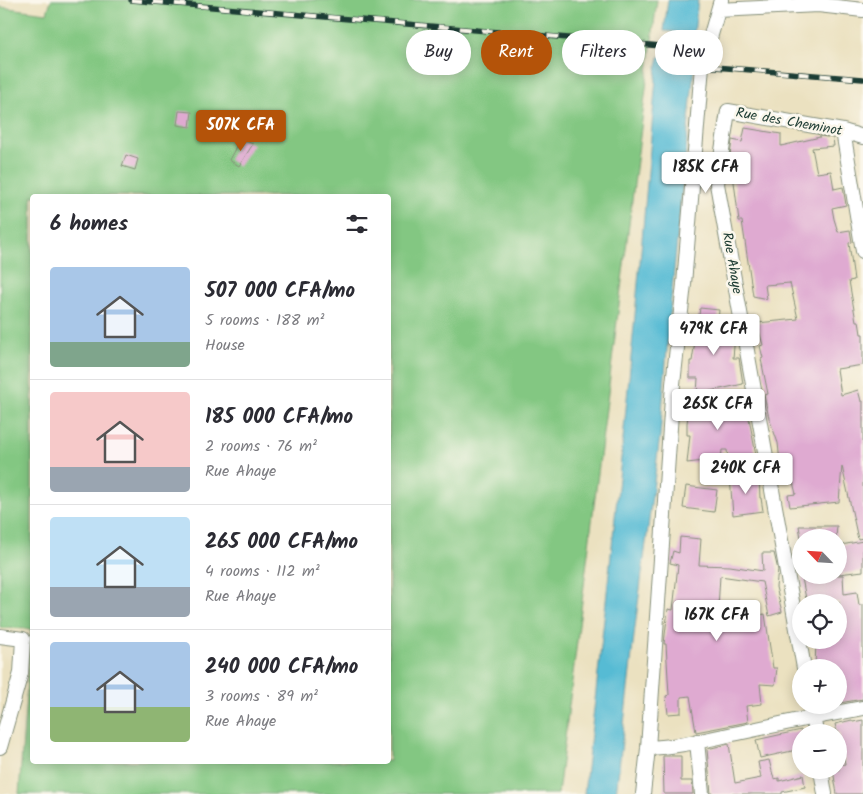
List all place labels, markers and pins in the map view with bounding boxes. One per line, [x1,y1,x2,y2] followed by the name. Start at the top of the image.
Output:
[189,110,293,152] pin: 507K CFA
[654,152,758,194] pin: 185K CFA
[662,314,766,356] pin: 479K CFA
[666,388,770,431] pin: 265K CFA
[694,452,798,495] pin: 240K CFA
[665,600,769,642] pin: 167K CFA

